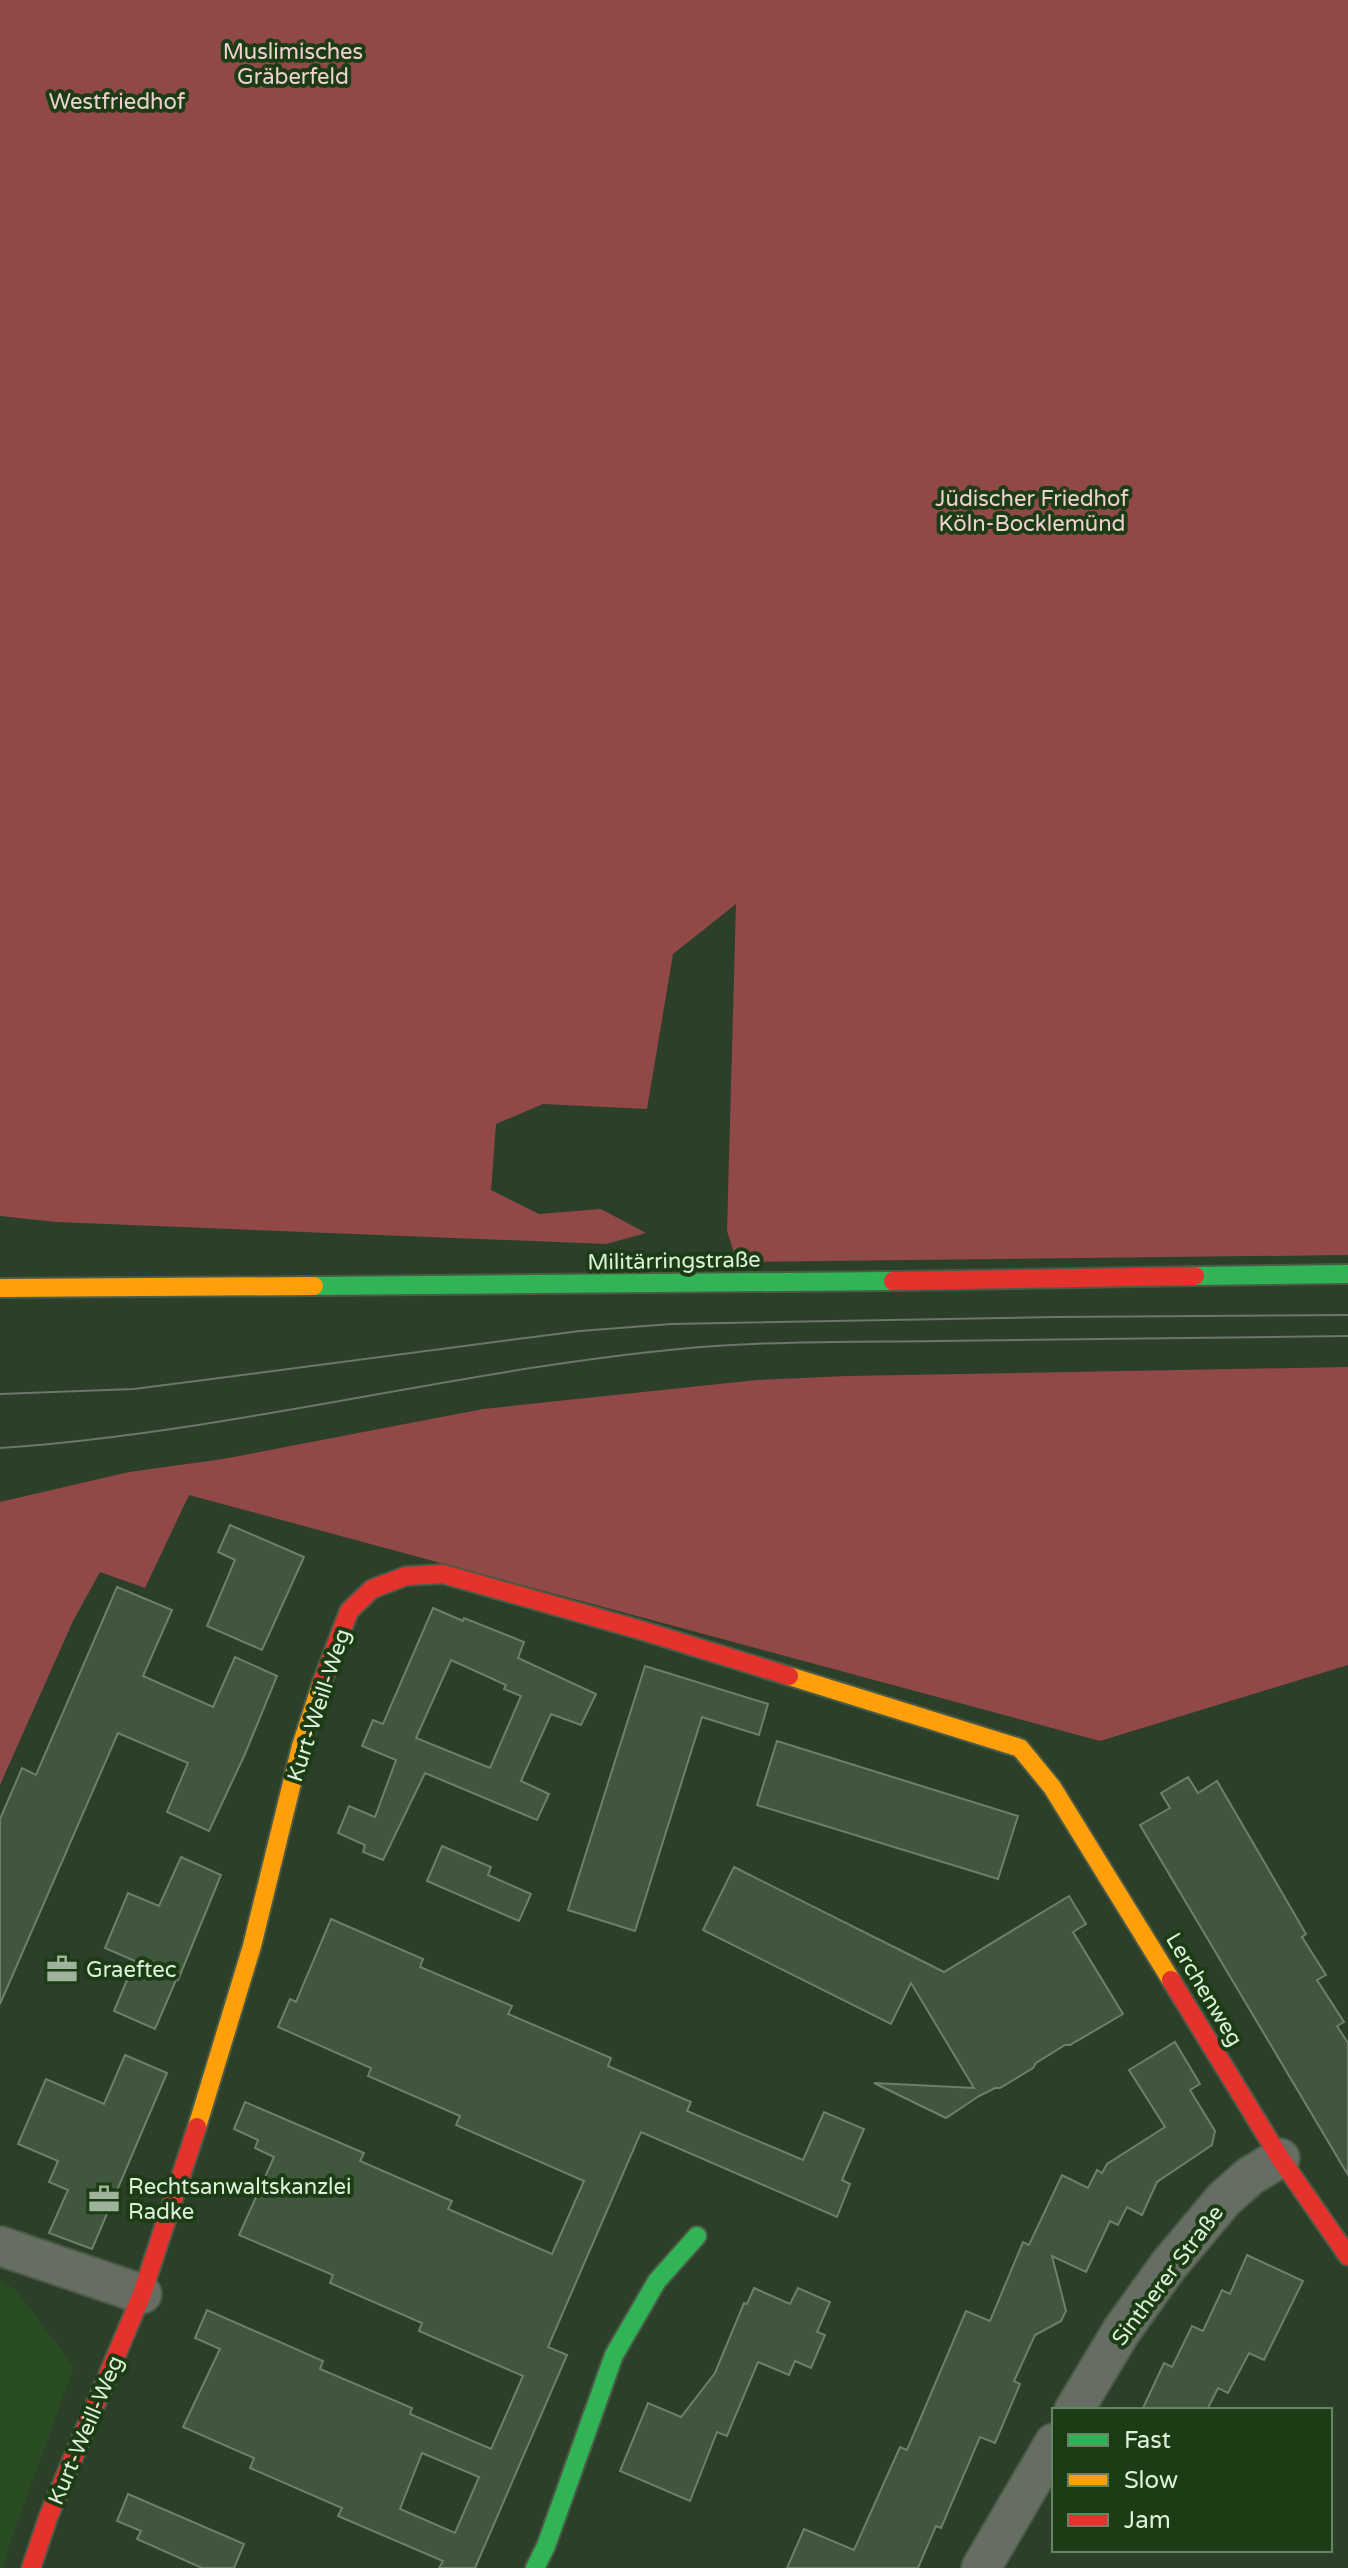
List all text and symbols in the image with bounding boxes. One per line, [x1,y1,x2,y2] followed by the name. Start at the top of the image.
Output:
[223,39,363,90] park label: Muslimisches Gräberfeld
[49,89,186,115] park label: Westfriedhof
[935,486,1129,537] park label: Jüdischer Friedhof Köln-Bocklemünd
[587,1246,761,1276] street label: Militärringstraße
[282,1626,356,1785] street label: Kurt-Weill-Weg
[1160,1928,1248,2051] street label: Lerchenweg
[45,1952,79,1986] office icon: Graeftec
[86,1957,177,1983] place label: Graeftec
[128,2174,352,2225] place label: Rechtsanwaltskanzlei Radke
[87,2182,121,2216] office icon: Rechtsanwaltskanzlei Radke
[1107,2200,1229,2351] street label: Sintherer Straße
[43,2352,129,2509] street label: Kurt-Weill-Weg
[1052,2408,1332,2552] legend
[1124,2426,1171,2455] text: Fast
[1124,2466,1178,2495] text: Slow
[1124,2506,1171,2535] text: Jam

